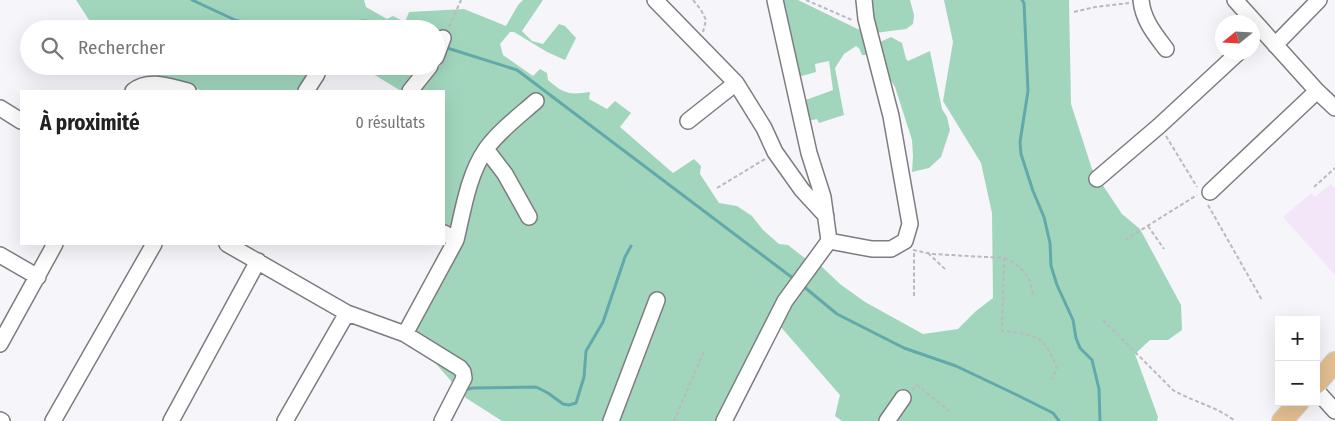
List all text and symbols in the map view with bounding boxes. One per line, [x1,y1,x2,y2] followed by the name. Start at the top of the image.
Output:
[1215,15,1260,60] north arrow
[20,20,445,75] search box
[38,34,66,62] icon: search
[78,36,165,59] text: Rechercher
[40,110,140,136] text: À proximité
[355,113,425,132] text: 0 résultats
[1275,316,1320,406] map controls
[1275,316,1320,361] button: +
[1275,361,1320,406] button: −

